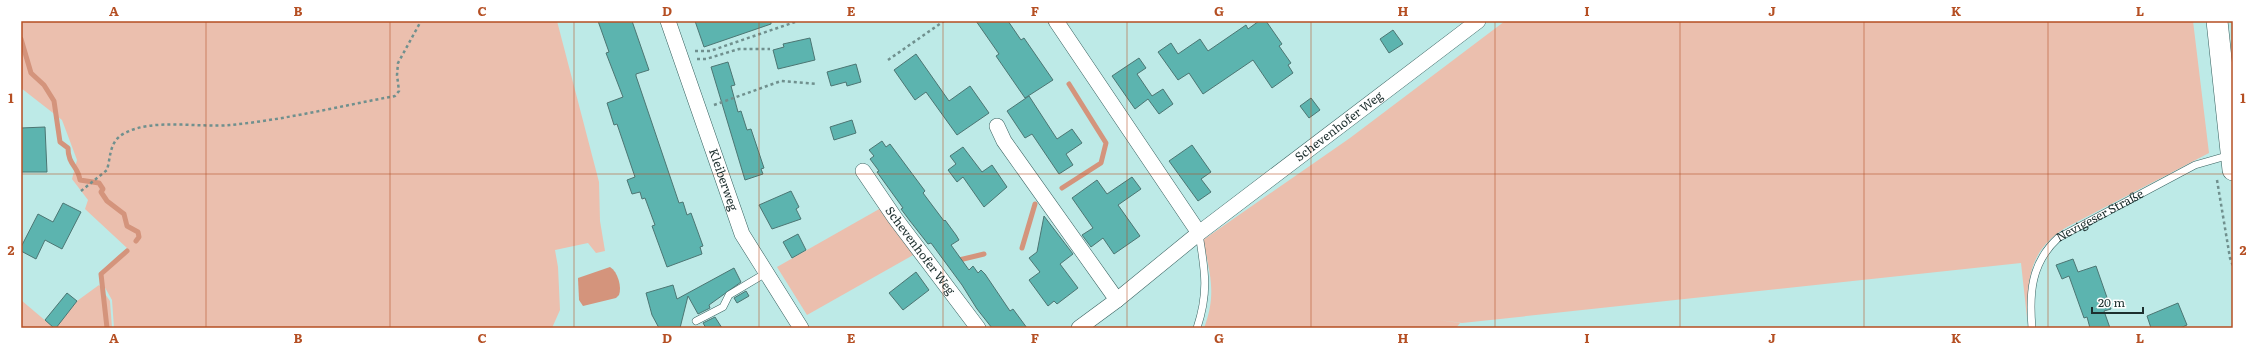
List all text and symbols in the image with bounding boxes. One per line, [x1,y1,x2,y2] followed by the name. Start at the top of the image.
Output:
[109,1,119,20] text: A
[294,1,303,20] text: B
[477,1,487,20] text: C
[662,1,672,20] text: D
[847,1,856,20] text: E
[1031,1,1039,20] text: F
[1214,1,1224,20] text: G
[1398,1,1409,20] text: H
[1584,1,1590,20] text: I
[1768,1,1776,20] text: J
[1951,1,1962,20] text: K
[2136,1,2144,20] text: L
[1291,86,1387,165] street label: Schevenhofer Weg
[8,88,14,107] text: 1
[2240,88,2246,107] text: 1
[705,146,743,213] street label: Kleiberweg
[2052,184,2146,246] street label: Nevigeser Straße
[882,202,960,298] street label: Schevenhofer Weg
[8,240,15,259] text: 2
[2240,240,2247,259] text: 2
[2092,289,2143,315] scale bar
[2098,293,2125,311] text: 20 m
[109,328,119,347] text: A
[294,328,303,347] text: B
[477,328,487,347] text: C
[662,328,672,347] text: D
[847,328,856,347] text: E
[1031,328,1039,347] text: F
[1214,328,1224,347] text: G
[1398,328,1409,347] text: H
[1584,328,1590,347] text: I
[1768,328,1776,347] text: J
[1951,328,1962,347] text: K
[2136,328,2144,347] text: L

